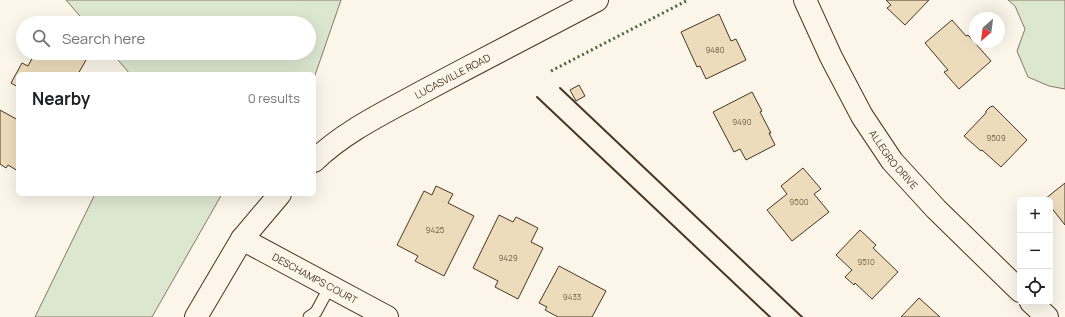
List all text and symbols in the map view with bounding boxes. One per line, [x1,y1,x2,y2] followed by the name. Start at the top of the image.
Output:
[969,12,1005,48] north arrow
[16,16,316,60] search box
[30,27,52,49] icon: search
[62,28,145,49] text: Search here
[705,44,725,55] house number: 9480
[412,50,493,102] street label: LUCASVILLE ROAD
[32,87,90,110] text: Nearby
[248,89,300,107] text: 0 results
[732,116,752,127] house number: 9490
[866,127,921,192] street label: ALLEGRO DRIVE
[986,132,1006,143] house number: 9509
[789,196,809,207] house number: 9500
[1017,197,1053,305] map controls
[1017,197,1053,233] button: +
[426,224,445,235] house number: 9425
[1017,233,1053,269] button: −
[270,250,360,307] street label: DESCHAMPS COURT
[498,252,518,263] house number: 9429
[857,256,875,267] house number: 9510
[1017,269,1053,305] button: locate
[563,291,581,302] house number: 9433

